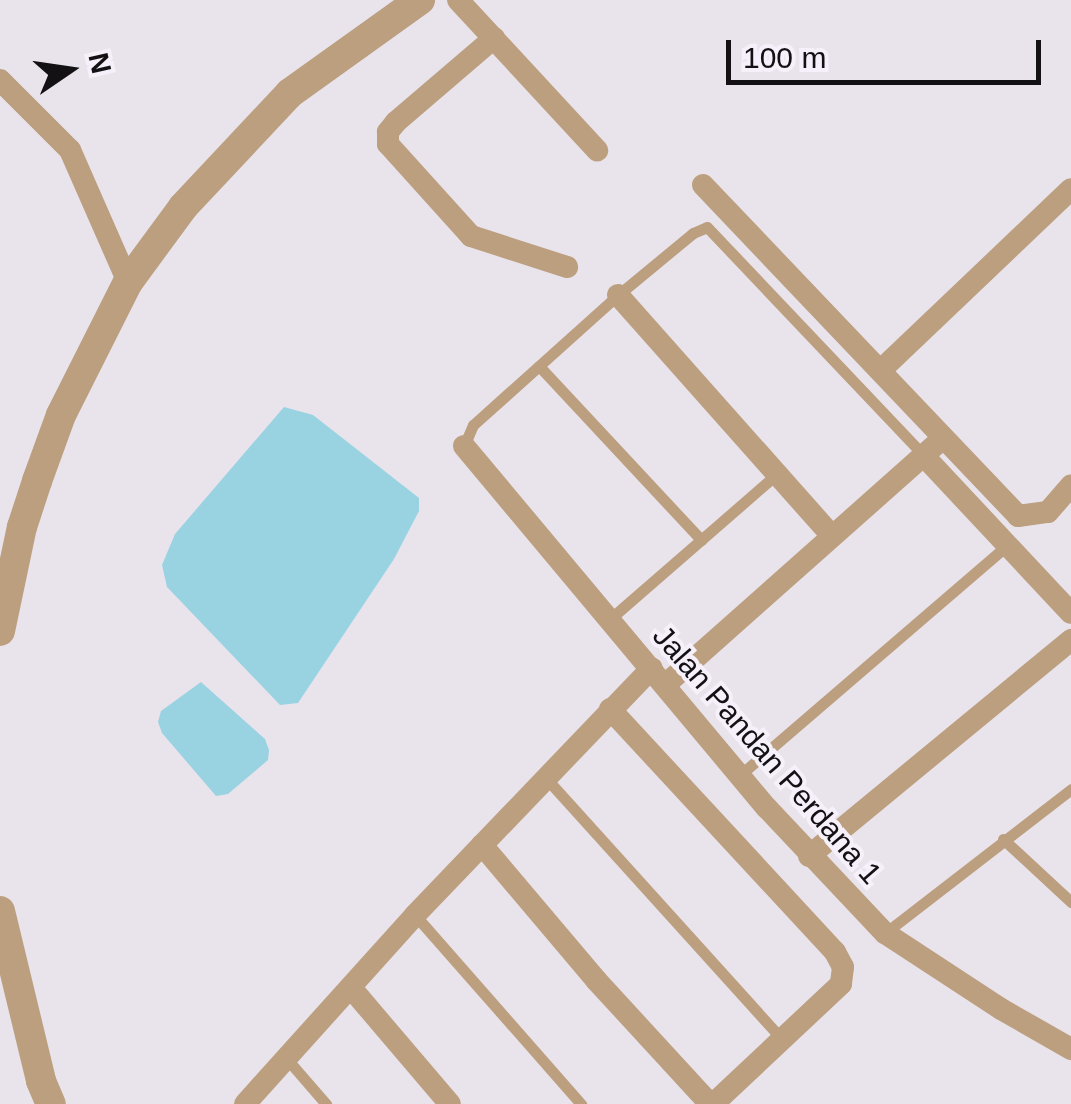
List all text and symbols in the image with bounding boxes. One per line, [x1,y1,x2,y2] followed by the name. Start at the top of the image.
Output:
[20,20,120,120] north arrow
[731,20,1046,82] scale bar
[743,41,826,74] text: 100 m
[82,50,117,76] text: N
[645,619,889,891] street label: Jalan Pandan Perdana 1

